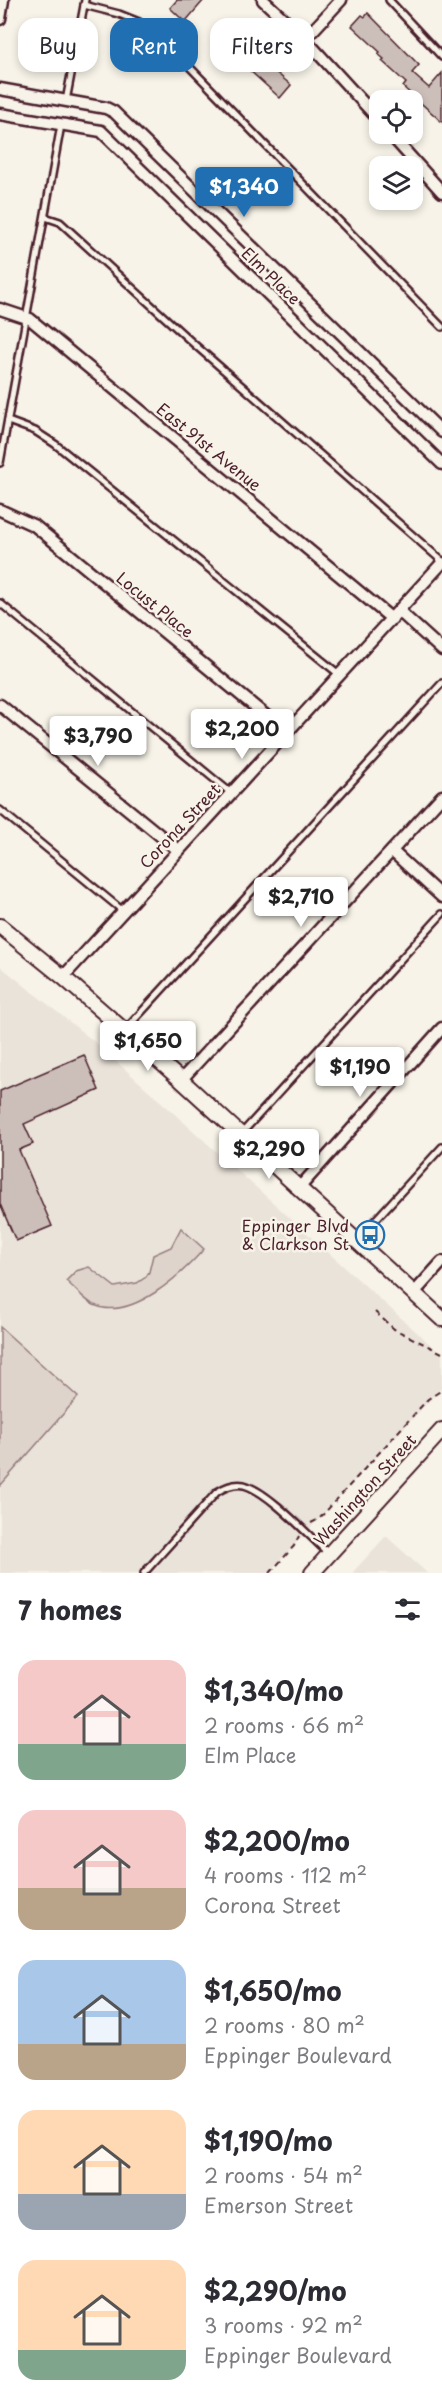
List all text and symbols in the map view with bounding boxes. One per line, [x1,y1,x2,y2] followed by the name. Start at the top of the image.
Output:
[18,18,98,72] chip: Buy
[110,18,198,72] chip: Rent
[210,18,314,72] chip: Filters
[369,90,423,210] map controls
[369,90,423,144] button: locate
[369,156,423,210] button: layers
[195,167,293,218] pin: $1,340
[209,171,279,201] text: $1,340
[237,241,307,310] street label: Elm Place
[152,396,267,496] street label: East 91st Avenue
[112,566,199,643] street label: Locust Place
[193,709,291,760] pin: $2,200
[205,713,279,743] text: $2,200
[49,716,147,767] pin: $3,790
[64,720,132,750] text: $3,790
[133,777,226,873] street label: Corona Street
[252,877,350,928] pin: $2,710
[268,881,334,911] text: $2,710
[99,1021,197,1072] pin: $1,650
[114,1025,182,1055] text: $1,650
[311,1047,409,1098] pin: $1,190
[329,1051,391,1081] text: $1,190
[220,1129,318,1180] pin: $2,290
[233,1133,305,1163] text: $2,290
[242,1213,349,1255] place label: Eppinger Blvd & Clarkson St
[354,1219,386,1251] bus stop icon: Eppinger Blvd & Clarkson St
[307,1428,421,1551] street label: Washington Street
[18,1590,122,1629] text: 7 homes
[391,1593,424,1626] icon: filters
[204,1671,343,1710] text: $1,340/mo
[66,1684,138,1756] icon: home
[204,1710,364,1740] text: 2 rooms · 66 m²
[204,1740,296,1770] text: Elm Place
[204,1821,350,1860] text: $2,200/mo
[66,1834,138,1906] icon: home
[204,1860,367,1890] text: 4 rooms · 112 m²
[204,1890,341,1920] text: Corona Street
[204,1971,342,2010] text: $1,650/mo
[66,1984,138,2056] icon: home
[204,2010,365,2040] text: 2 rooms · 80 m²
[204,2040,392,2070] text: Eppinger Boulevard
[204,2121,332,2160] text: $1,190/mo
[66,2134,138,2206] icon: home
[204,2160,363,2190] text: 2 rooms · 54 m²
[204,2190,353,2220] text: Emerson Street
[204,2271,347,2310] text: $2,290/mo
[66,2284,138,2356] icon: home
[204,2310,363,2340] text: 3 rooms · 92 m²
[204,2340,392,2370] text: Eppinger Boulevard

